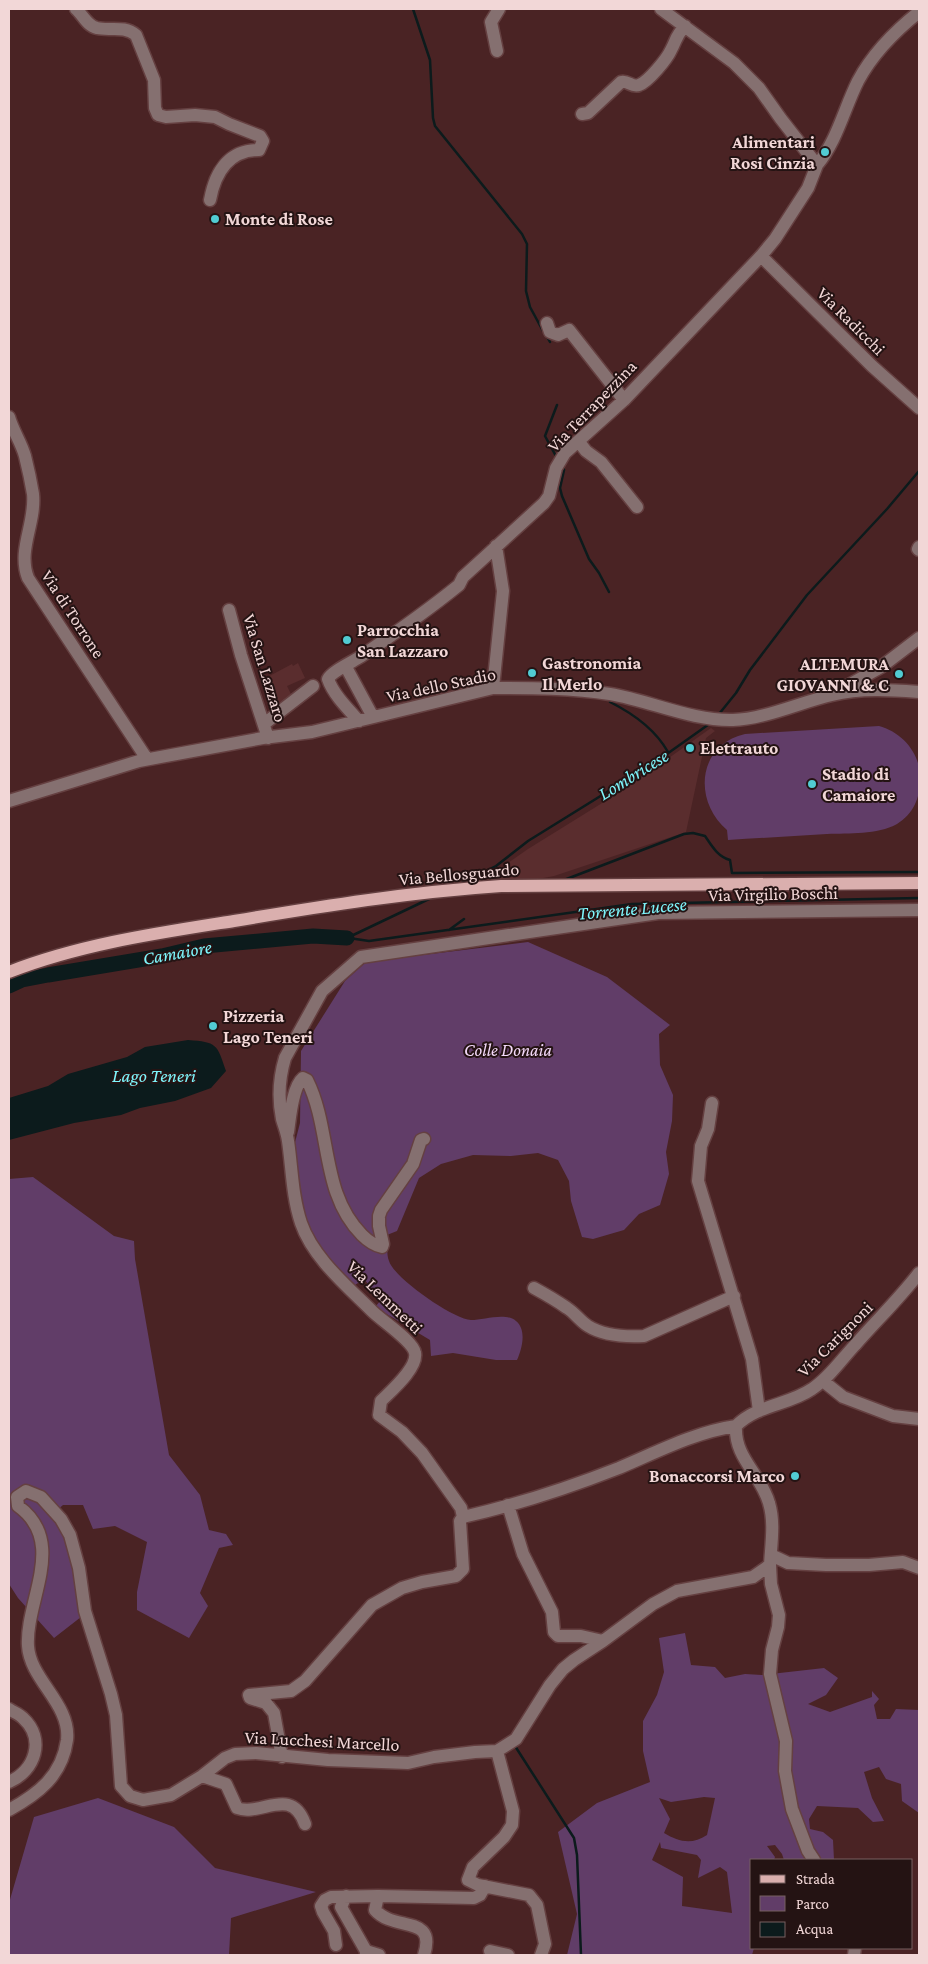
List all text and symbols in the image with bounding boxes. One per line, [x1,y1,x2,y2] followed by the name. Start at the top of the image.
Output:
[730,132,816,173] place label: Alimentari Rosi Cinzia
[819,146,831,158] marker: Alimentari Rosi Cinzia
[225,209,333,229] place label: Monte di Rose
[209,213,221,225] marker: Monte di Rose
[813,283,889,359] street label: Via Radicchi
[543,356,641,456] street label: Via Terrapezzina
[37,566,109,662] street label: Via di Torrone
[239,612,291,725] street label: Via San Lazzaro
[357,620,448,661] place label: Parrocchia San Lazzaro
[341,634,353,646] marker: Parrocchia San Lazzaro
[542,653,641,694] place label: Gastronomia Il Merlo
[776,654,889,695] place label: ALTEMURA GIOVANNI & C
[384,664,498,706] street label: Via dello Stadio
[526,667,538,679] marker: Gastronomia Il Merlo
[893,668,905,680] marker: ALTEMURA GIOVANNI & C
[700,738,778,758] place label: Elettrauto
[684,742,696,754] marker: Elettrauto
[594,745,672,804] water label: Lombricese
[822,764,895,805] place label: Stadio di Camaiore
[806,778,818,790] marker: Stadio di Camaiore
[398,859,520,889] street label: Via Bellosguardo
[708,883,838,905] street label: Via Virgilio Boschi
[576,893,688,924] water label: Torrente Lucese
[141,936,213,969] water label: Camaiore
[223,1006,314,1047] place label: Pizzeria Lago Teneri
[207,1020,219,1032] marker: Pizzeria Lago Teneri
[464,1040,552,1060] park label: Colle Donaia
[112,1065,197,1086] water label: Lago Teneri
[343,1256,427,1338] street label: Via Lemmetti
[793,1297,877,1381] street label: Via Carignoni
[649,1466,785,1486] place label: Bonaccorsi Marco
[789,1470,801,1482] marker: Bonaccorsi Marco
[244,1727,400,1755] street label: Via Lucchesi Marcello
[750,1859,913,1949] legend
[796,1871,835,1887] text: Strada
[796,1896,829,1912] text: Parco
[796,1921,833,1938] text: Acqua

